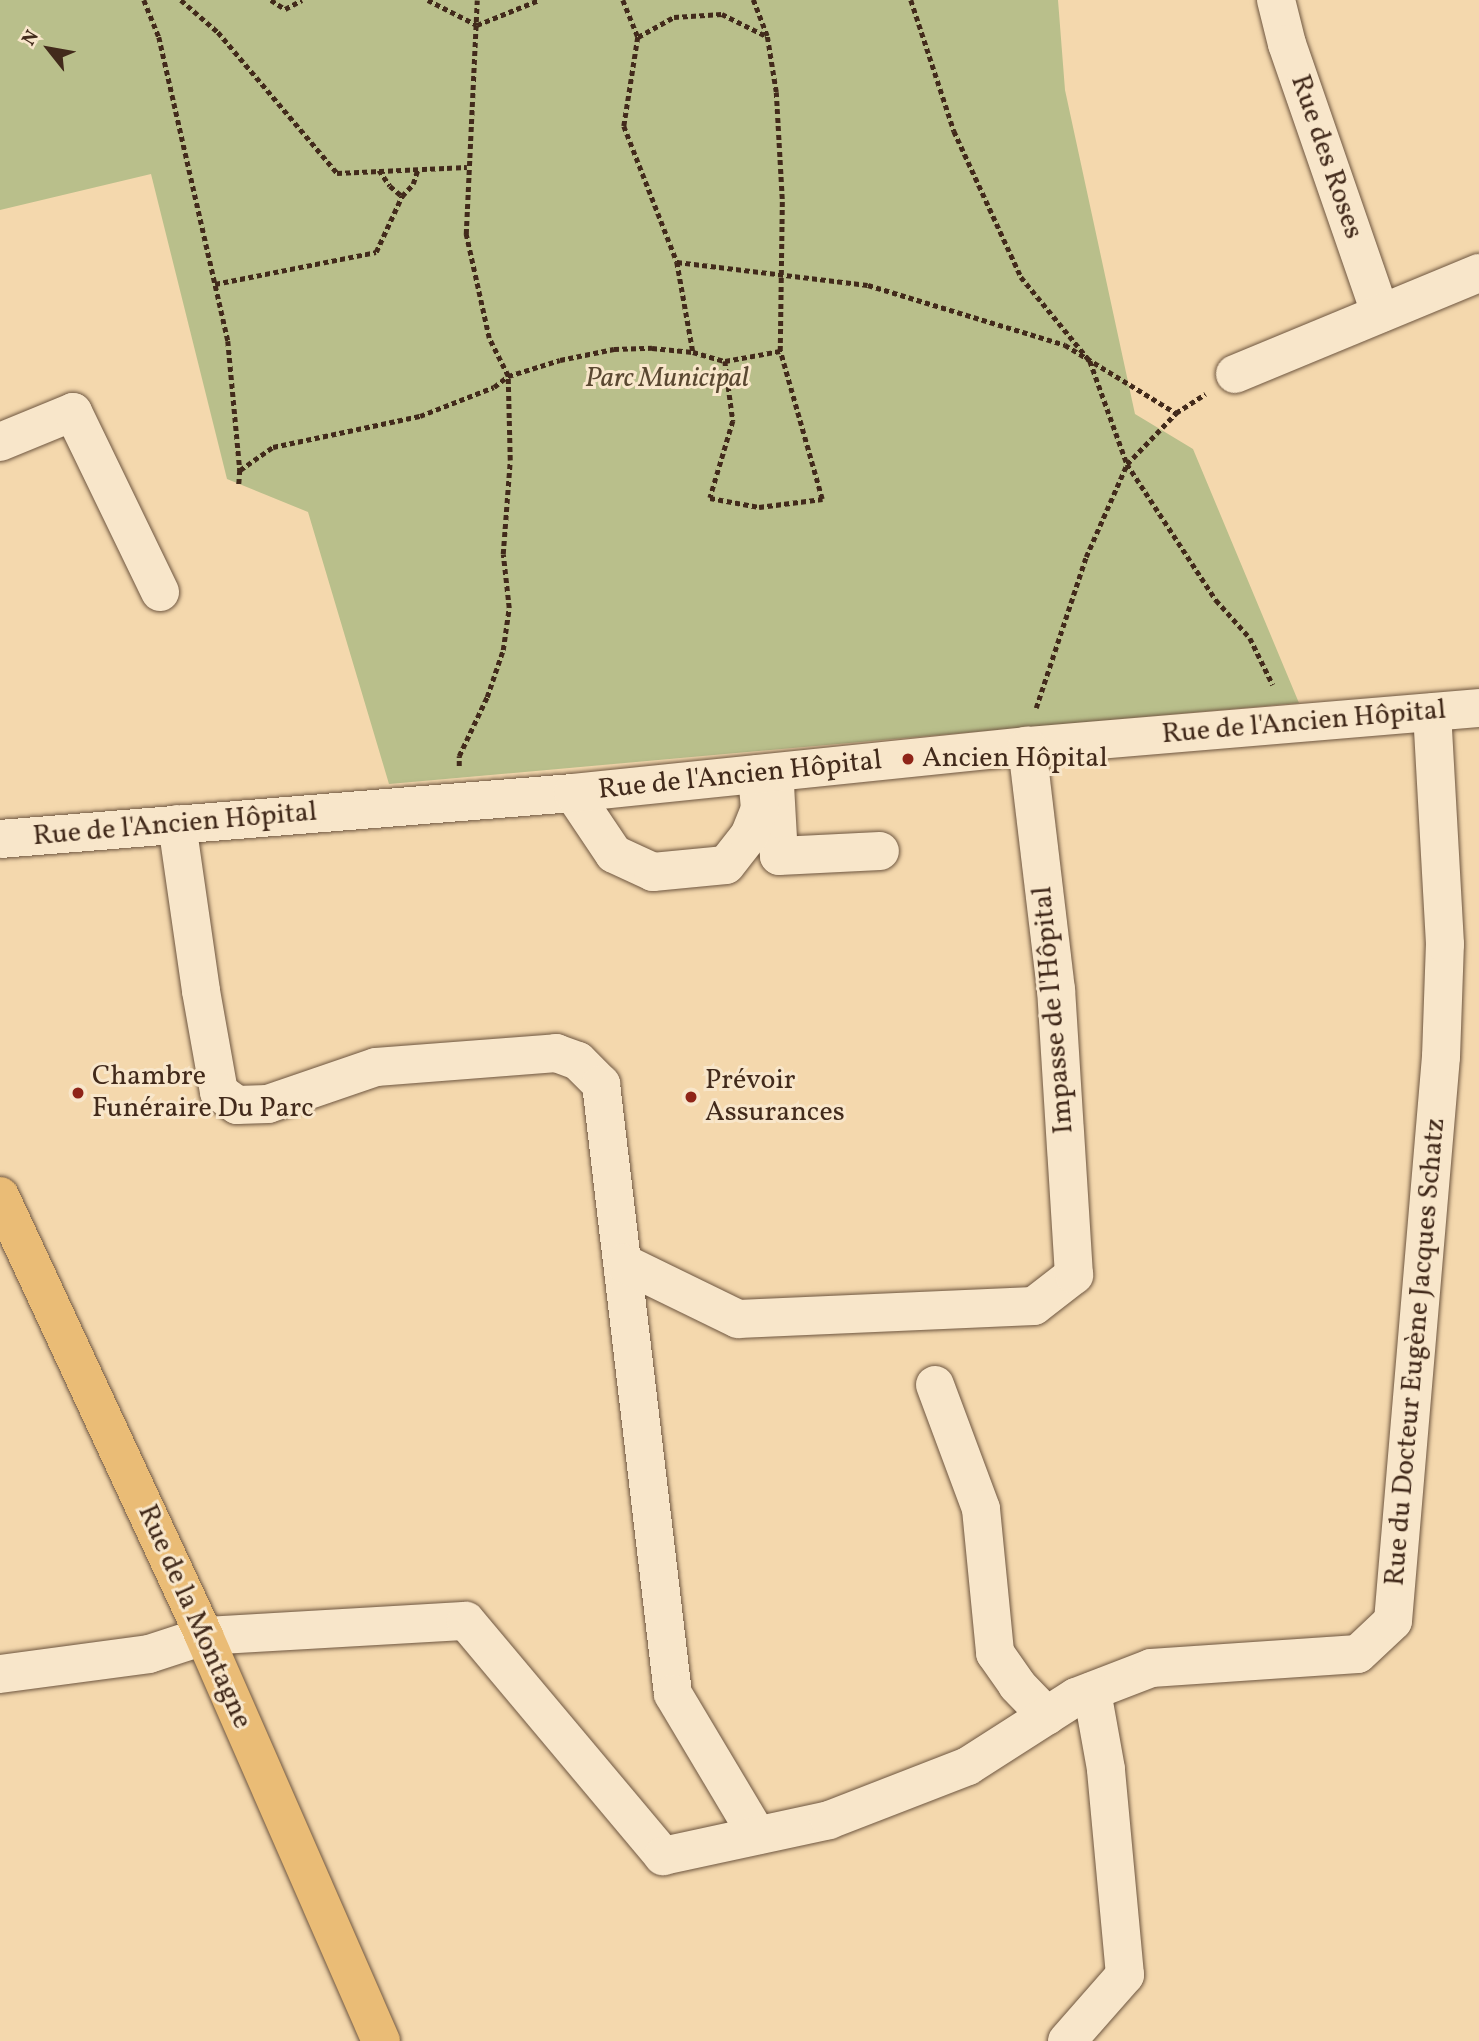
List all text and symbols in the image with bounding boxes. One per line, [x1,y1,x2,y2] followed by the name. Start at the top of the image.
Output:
[14,14,84,84] north arrow
[16,26,46,51] text: N
[1282,71,1370,243] street label: Rue des Roses
[585,362,749,396] park label: Parc Municipal
[1161,694,1447,752] street label: Rue de l'Ancien Hôpital
[922,742,1108,776] place label: Ancien Hôpital
[596,744,884,808] street label: Rue de l'Ancien Hôpital
[900,751,916,767] marker: Ancien Hôpital
[32,796,318,854] street label: Rue de l'Ancien Hôpital
[1026,885,1082,1135] street label: Impasse de l'Hôpital
[92,1060,314,1126] place label: Chambre Funéraire Du Parc
[705,1064,845,1130] place label: Prévoir Assurances
[70,1085,86,1101] marker: Chambre Funéraire Du Parc
[683,1089,699,1105] marker: Prévoir Assurances
[1379,1117,1453,1587] street label: Rue du Docteur Eugène Jacques Schatz
[130,1500,258,1734] street label: Rue de la Montagne

